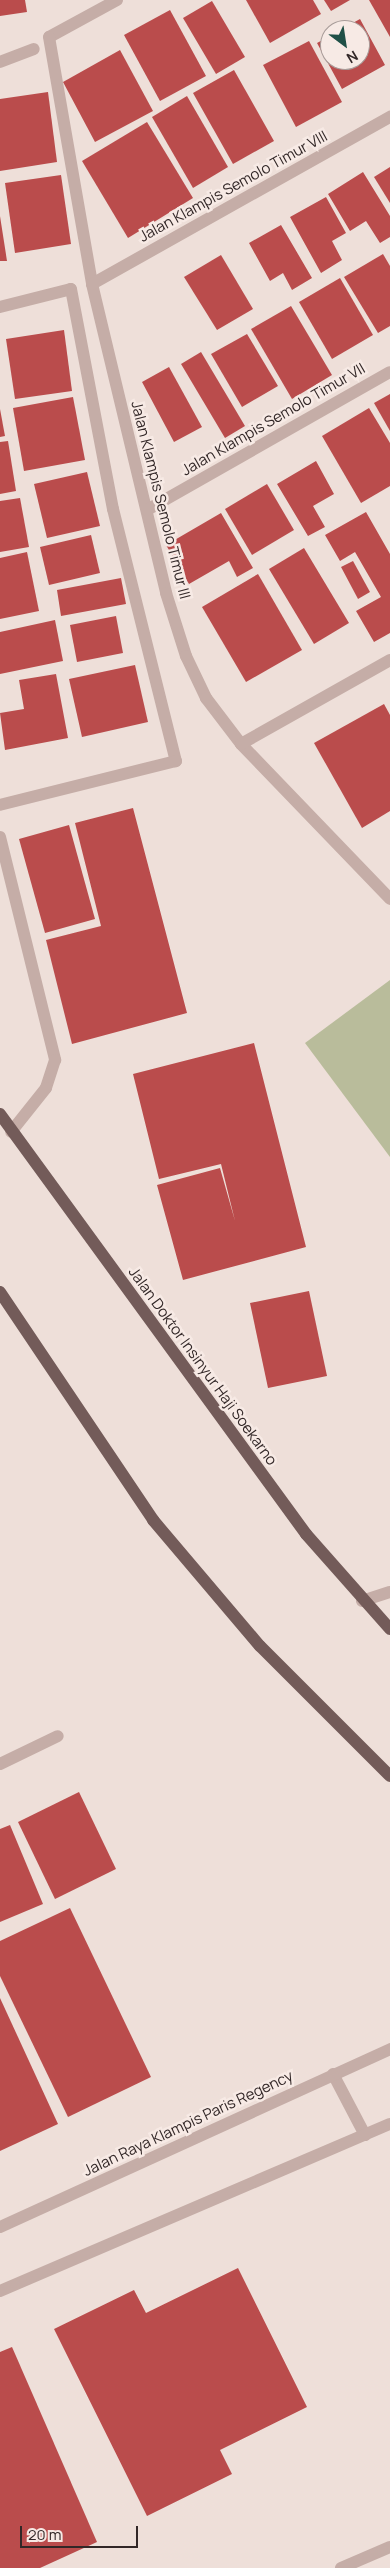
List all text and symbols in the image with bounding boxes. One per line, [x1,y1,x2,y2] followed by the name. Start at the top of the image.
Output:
[320,20,370,70] north arrow
[343,47,362,68] text: N
[136,127,330,245] street label: Jalan Klampis Semolo Timur VIII
[178,359,368,479] street label: Jalan Klampis Semolo Timur VII
[128,399,194,601] street label: Jalan Klampis Semolo Timur III
[125,1263,281,1469] street label: Jalan Doktor Insinyur Haji Soekarno
[80,2066,296,2180] street label: Jalan Raya Klampis Paris Regency
[22,2516,140,2548] scale bar
[28,2524,61,2545] text: 20 m

